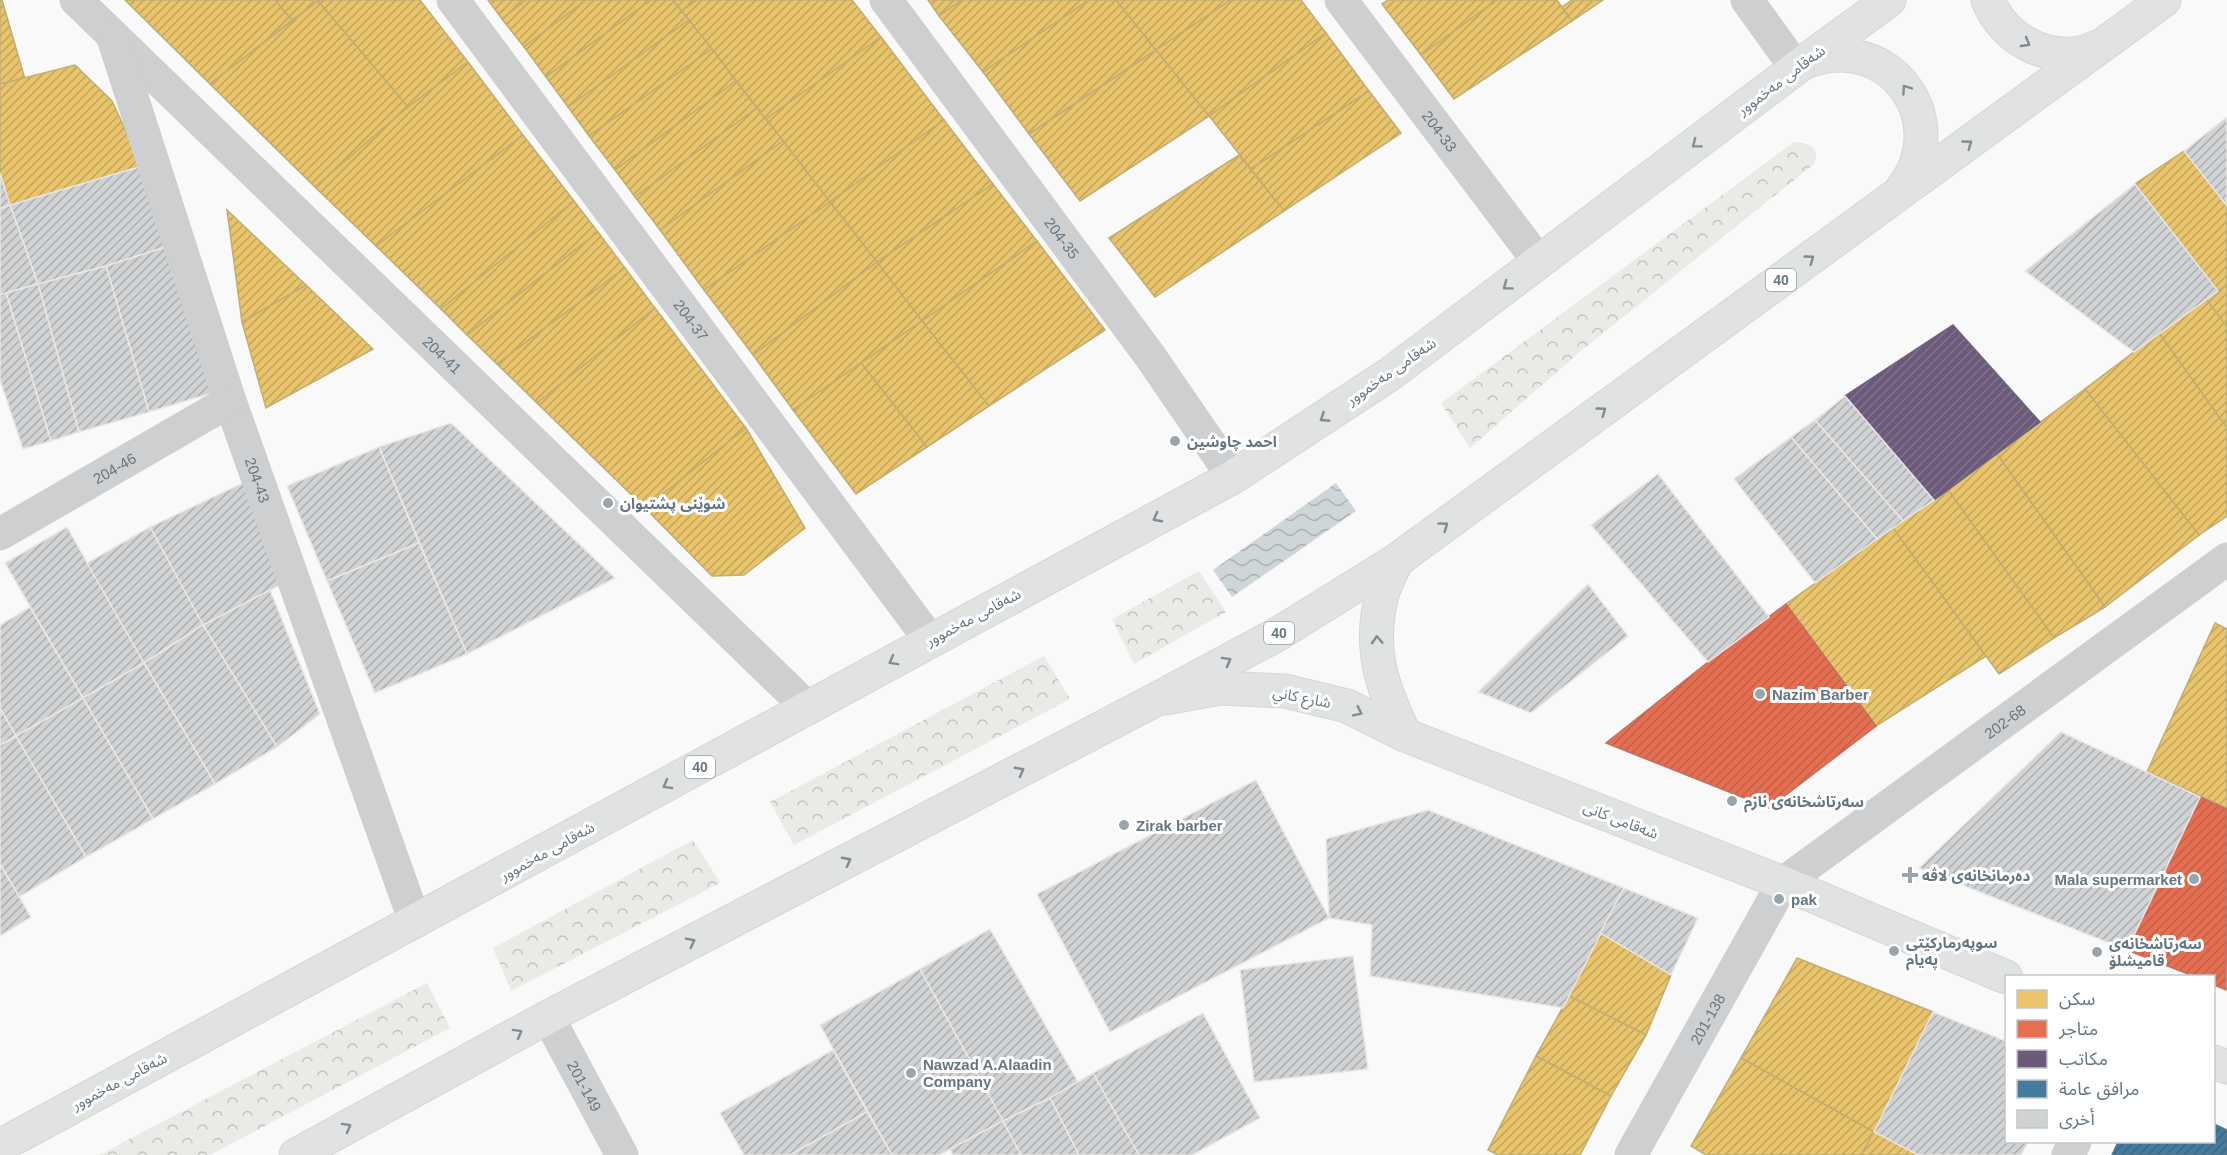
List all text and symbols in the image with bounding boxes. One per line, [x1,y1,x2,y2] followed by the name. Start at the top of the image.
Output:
[2020,36,2030,47] one-way arrow
[1733,41,1829,120] street label: شەقامی مەخموور
[1902,85,1913,96] one-way arrow
[1419,107,1461,155] street label: 204-33
[1692,136,1703,147] one-way arrow
[1961,140,1972,151] one-way arrow
[1042,214,1083,262] street label: 204-35
[1804,255,1815,266] one-way arrow
[1766,269,1796,291] road number: 40
[1502,279,1513,290] one-way arrow
[671,296,712,344] street label: 204-37
[420,332,465,377] street label: 204-41
[1342,334,1440,410] street label: شەقامی مەخموور
[1595,407,1606,418] one-way arrow
[1320,410,1330,422] one-way arrow
[1187,433,1277,451] place label: احمد چاوشين
[1168,434,1182,448] marker: احمد چاوشين
[90,449,139,487] street label: 204-46
[242,455,274,505] street label: 204-43
[620,495,725,513] place label: شوێنی پشتیوان
[601,496,615,510] marker: شوێنی پشتیوان
[1153,511,1163,522] one-way arrow
[1438,522,1449,533] one-way arrow
[922,585,1024,651] street label: شەقامی مەخموور
[1264,622,1294,644] road number: 40
[1370,636,1383,645] one-way arrow
[889,654,899,665] one-way arrow
[1221,657,1231,668] one-way arrow
[1271,683,1333,715] street label: شارع كاني
[1772,686,1869,703] place label: Nazim Barber
[1753,687,1767,701] marker: Nazim Barber
[1981,701,2029,742] street label: 202-68
[1352,705,1363,716] one-way arrow
[685,756,715,778] road number: 40
[1013,767,1024,778] one-way arrow
[663,778,673,789] one-way arrow
[1744,793,1864,813] place label: سەرتاشخانەی نازم
[1725,794,1739,808] marker: سەرتاشخانەی نازم
[1581,798,1661,843] street label: شەقامی کانی
[1136,817,1223,834] place label: Zirak barber
[496,818,598,885] street label: شەقامی مەخموور
[1117,818,1131,832] marker: Zirak barber
[840,857,851,868] one-way arrow
[1922,867,2030,885] place label: دەرمانخانەی لاڤە
[1903,868,1917,882] marker: دەرمانخانەی لاڤە
[2054,871,2182,888] place label: Mala supermarket
[2187,872,2201,886] marker: Mala supermarket
[1791,891,1818,908] place label: pak
[1772,892,1786,906] marker: pak
[1906,934,1998,971] place label: سوپەرماركێتی پەیام
[2109,935,2202,970] place label: سەرتاشخانەی قامیشلۆ
[684,938,695,949] one-way arrow
[1887,944,1901,958] marker: سوپەرماركێتی پەیام
[2090,945,2104,959] marker: سەرتاشخانەی قامیشلۆ
[2005,975,2215,1143] legend
[2059,989,2095,1010] text: سكن
[1686,991,1728,1047] street label: 201-138
[2058,1019,2098,1040] text: متاجر
[512,1029,522,1040] one-way arrow
[68,1049,170,1115] street label: شەقامی مەخموور
[2059,1049,2108,1069] text: مكاتب
[923,1056,1052,1090] place label: Nawzad A.Alaadin Company
[564,1057,605,1114] street label: 201-149
[904,1066,918,1080] marker: Nawzad A.Alaadin Company
[2059,1079,2140,1100] text: مرافق عامة
[2059,1108,2095,1130] text: أخرى
[341,1123,351,1134] one-way arrow

